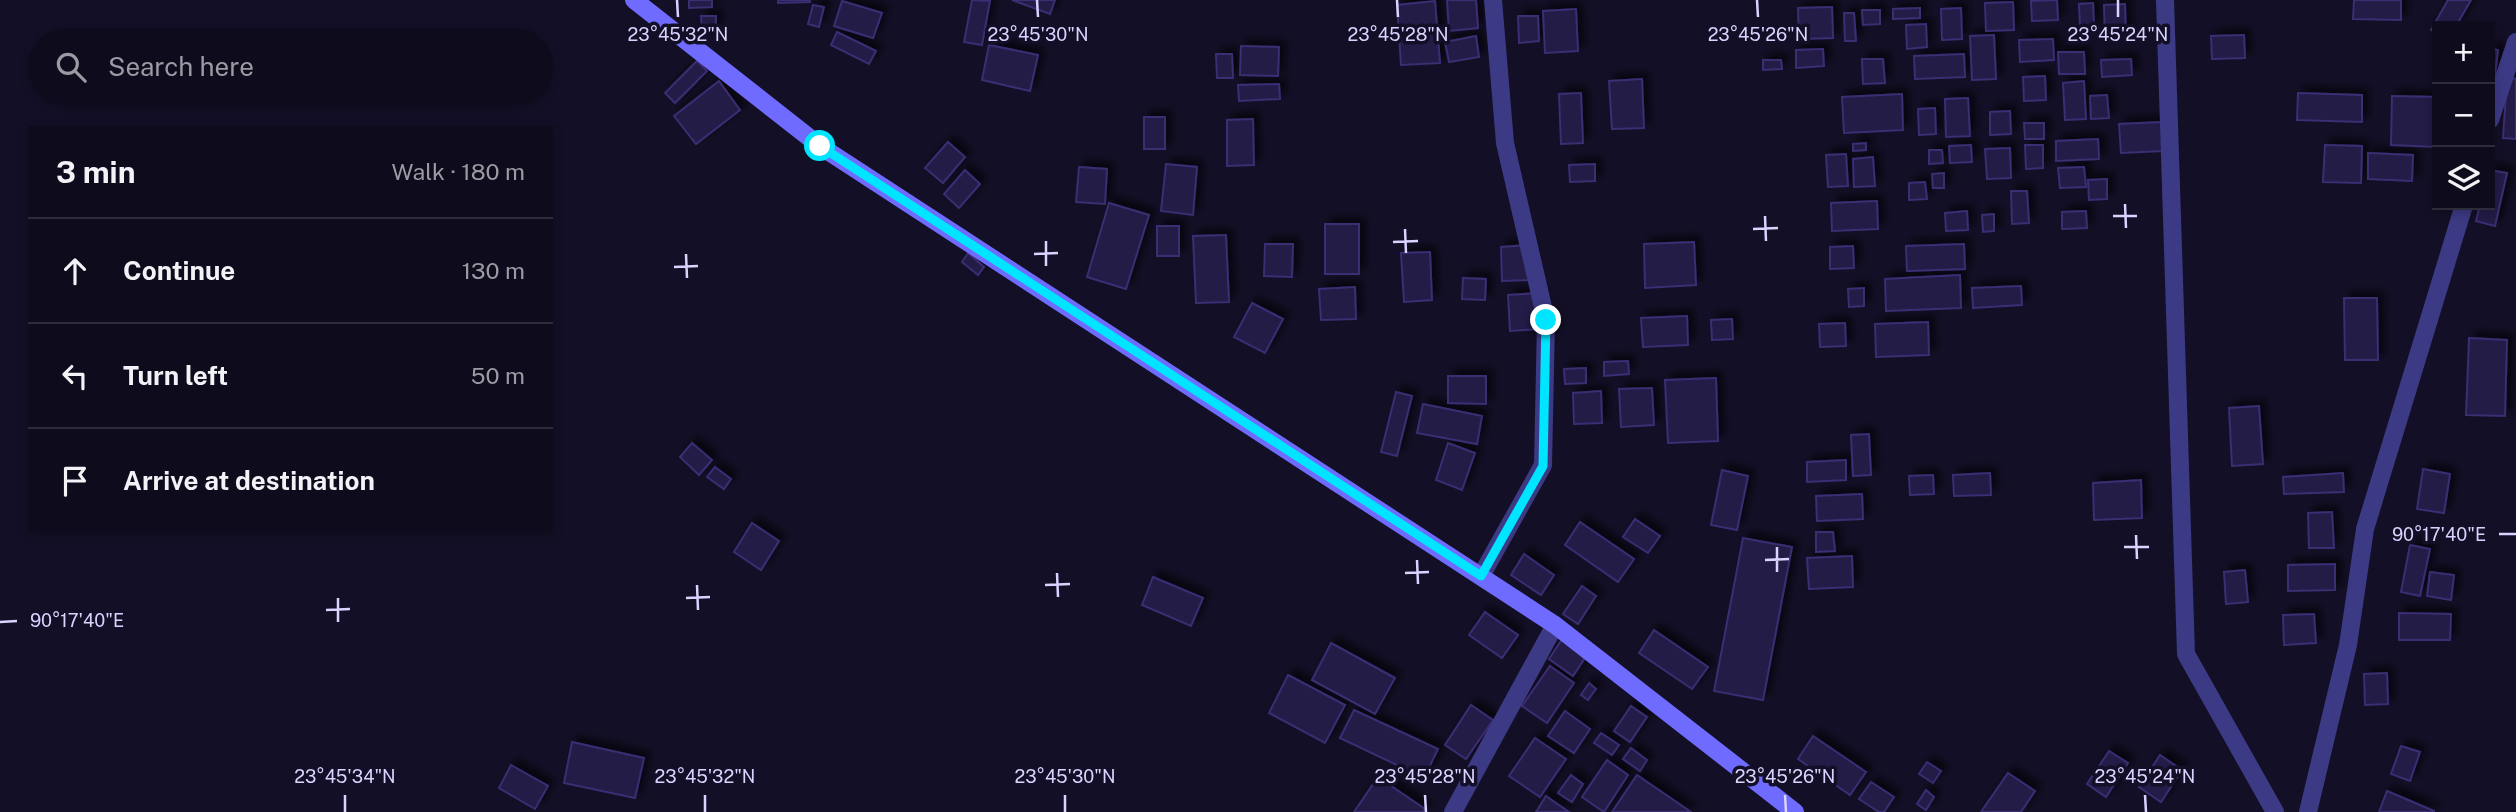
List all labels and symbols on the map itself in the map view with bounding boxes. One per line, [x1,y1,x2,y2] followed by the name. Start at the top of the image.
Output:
[628,24,728,45] text: 23°45'32"N
[987,24,1089,45] text: 23°45'30"N
[1347,24,1449,45] text: 23°45'28"N
[1708,24,1808,45] text: 23°45'26"N
[2068,24,2168,45] text: 23°45'24"N
[804,130,835,161] route start
[1530,304,1561,335] route end
[2392,524,2486,545] text: 90°17'40"E
[30,610,124,631] text: 90°17'40"E
[294,766,396,787] text: 23°45'34"N
[655,766,755,787] text: 23°45'32"N
[1014,766,1116,787] text: 23°45'30"N
[1374,766,1476,787] text: 23°45'28"N
[1735,766,1835,787] text: 23°45'26"N
[2095,766,2195,787] text: 23°45'24"N

